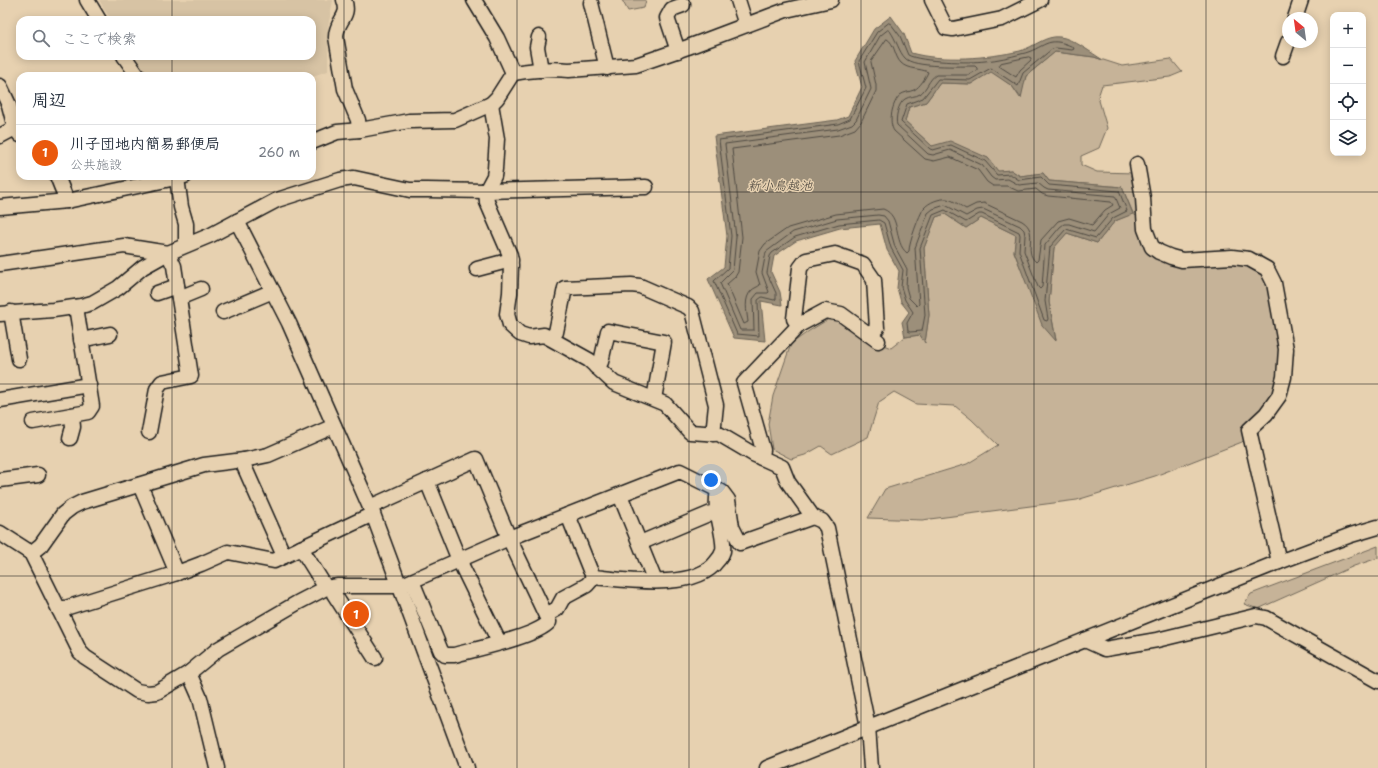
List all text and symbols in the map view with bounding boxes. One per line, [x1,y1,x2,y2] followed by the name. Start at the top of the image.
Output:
[1282,12,1318,48] north arrow
[1330,12,1366,156] map controls
[1330,12,1366,48] button: +
[16,16,316,60] search box
[30,27,52,49] icon: search
[62,29,137,49] text: ここで検索
[1330,48,1366,84] button: −
[1330,84,1366,120] button: locate
[32,89,66,111] text: 周辺
[1330,120,1366,156] button: layers
[70,134,220,154] text: 川子団地内簡易郵便局
[42,144,48,161] text: 1
[258,144,300,161] text: 260 m
[70,156,122,173] text: 公共施設
[747,177,813,194] water label: 新小鳥越池
[701,470,721,490] your location
[343,599,369,629] pin: 1

